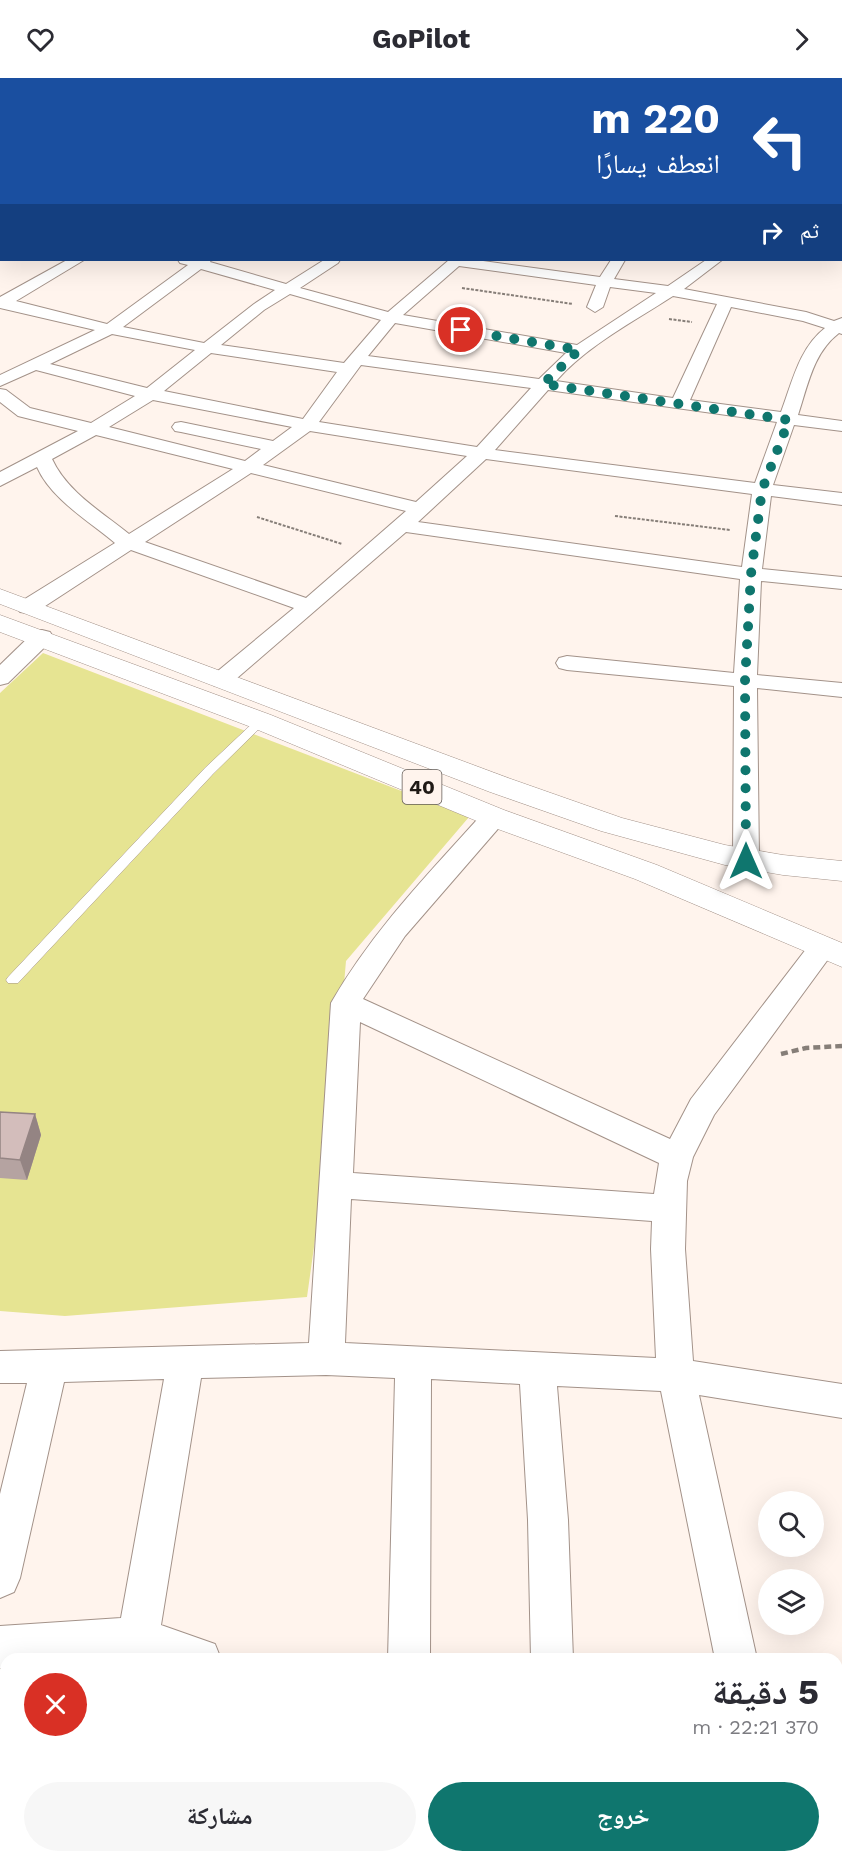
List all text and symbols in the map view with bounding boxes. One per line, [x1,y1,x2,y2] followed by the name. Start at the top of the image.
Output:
[24,23,57,56] icon: heart
[372,23,470,55] text: GoPilot
[785,23,818,56] icon: forward
[591,94,720,143] text: 220 m
[741,102,819,180] icon: left
[596,148,720,180] text: انعطف يسارًا
[755,216,788,249] icon: right
[800,218,819,243] text: ثم
[435,304,486,355] pin
[444,313,477,346] icon: arrive
[402,770,442,804] road number: 40
[714,829,778,893] position arrow
[758,1491,824,1635] map controls
[758,1491,824,1557] button: search
[758,1569,824,1635] button: layers
[712,1671,819,1713] text: 5 دقيقة
[24,1673,87,1736] button: close
[692,1715,819,1739] text: 370 m · 22:21
[24,1782,416,1851] button: مشاركة
[428,1782,819,1851] button: خروج

